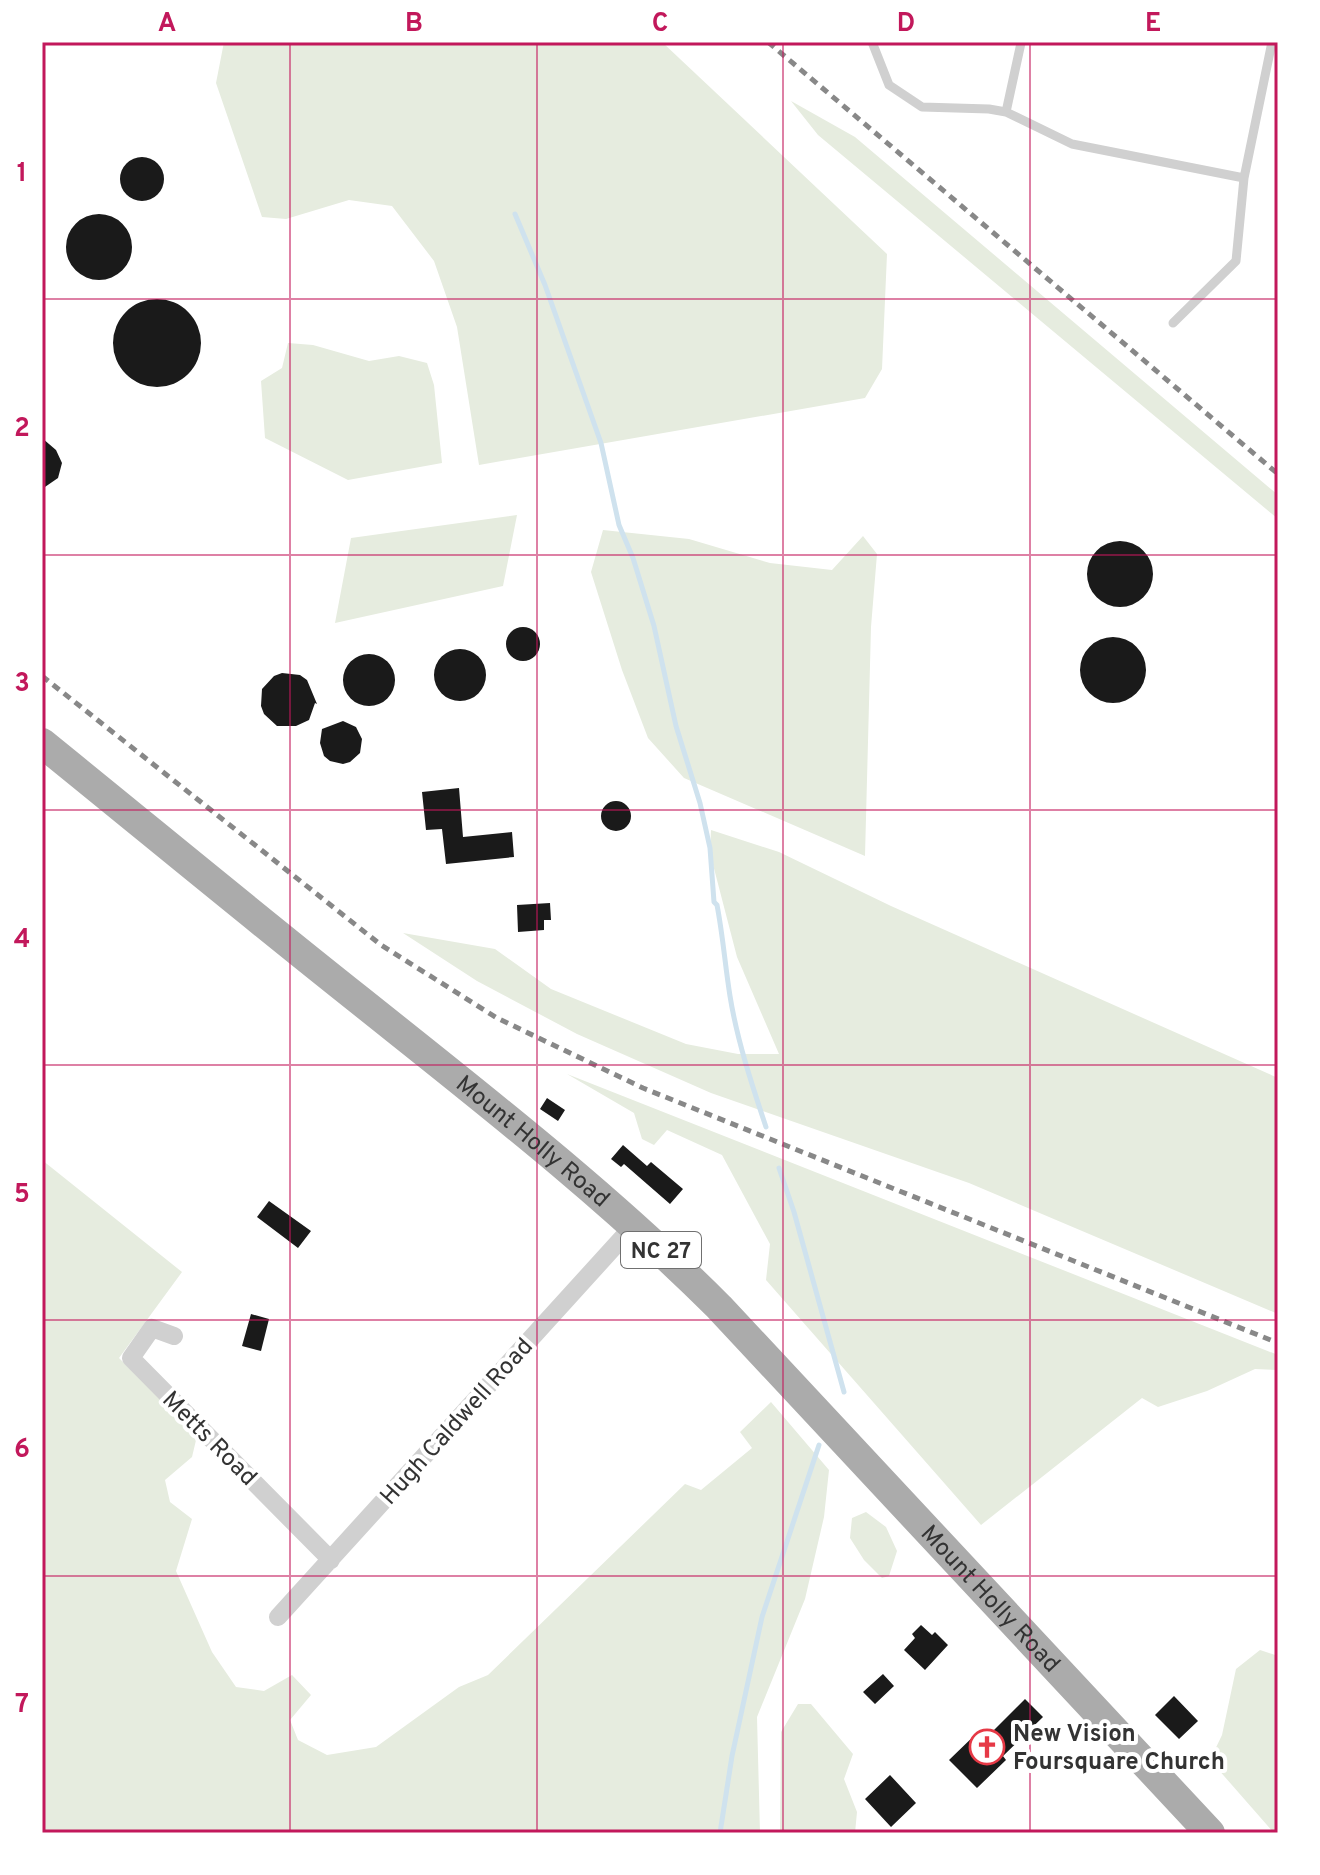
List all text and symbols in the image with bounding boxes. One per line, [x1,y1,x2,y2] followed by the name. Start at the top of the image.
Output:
[158,8,176,41] text: A
[405,8,423,41] text: B
[652,8,668,41] text: C
[897,8,915,41] text: D
[1145,8,1161,41] text: E
[17,158,27,191] text: 1
[14,413,30,446] text: 2
[14,668,30,701] text: 3
[14,924,30,957] text: 4
[449,1070,615,1215] street label: Mount Holly Road
[14,1179,30,1212] text: 5
[621,1232,701,1268] road number: NC 27
[375,1333,540,1512] street label: Hugh Caldwell Road
[155,1386,262,1493] street label: Metts Road
[14,1434,30,1467] text: 6
[913,1520,1066,1680] street label: Mount Holly Road
[15,1689,29,1722] text: 7
[1013,1720,1225,1778] place label: New Vision Foursquare Church
[968,1728,1006,1766] church icon: New Vision Foursquare Church

